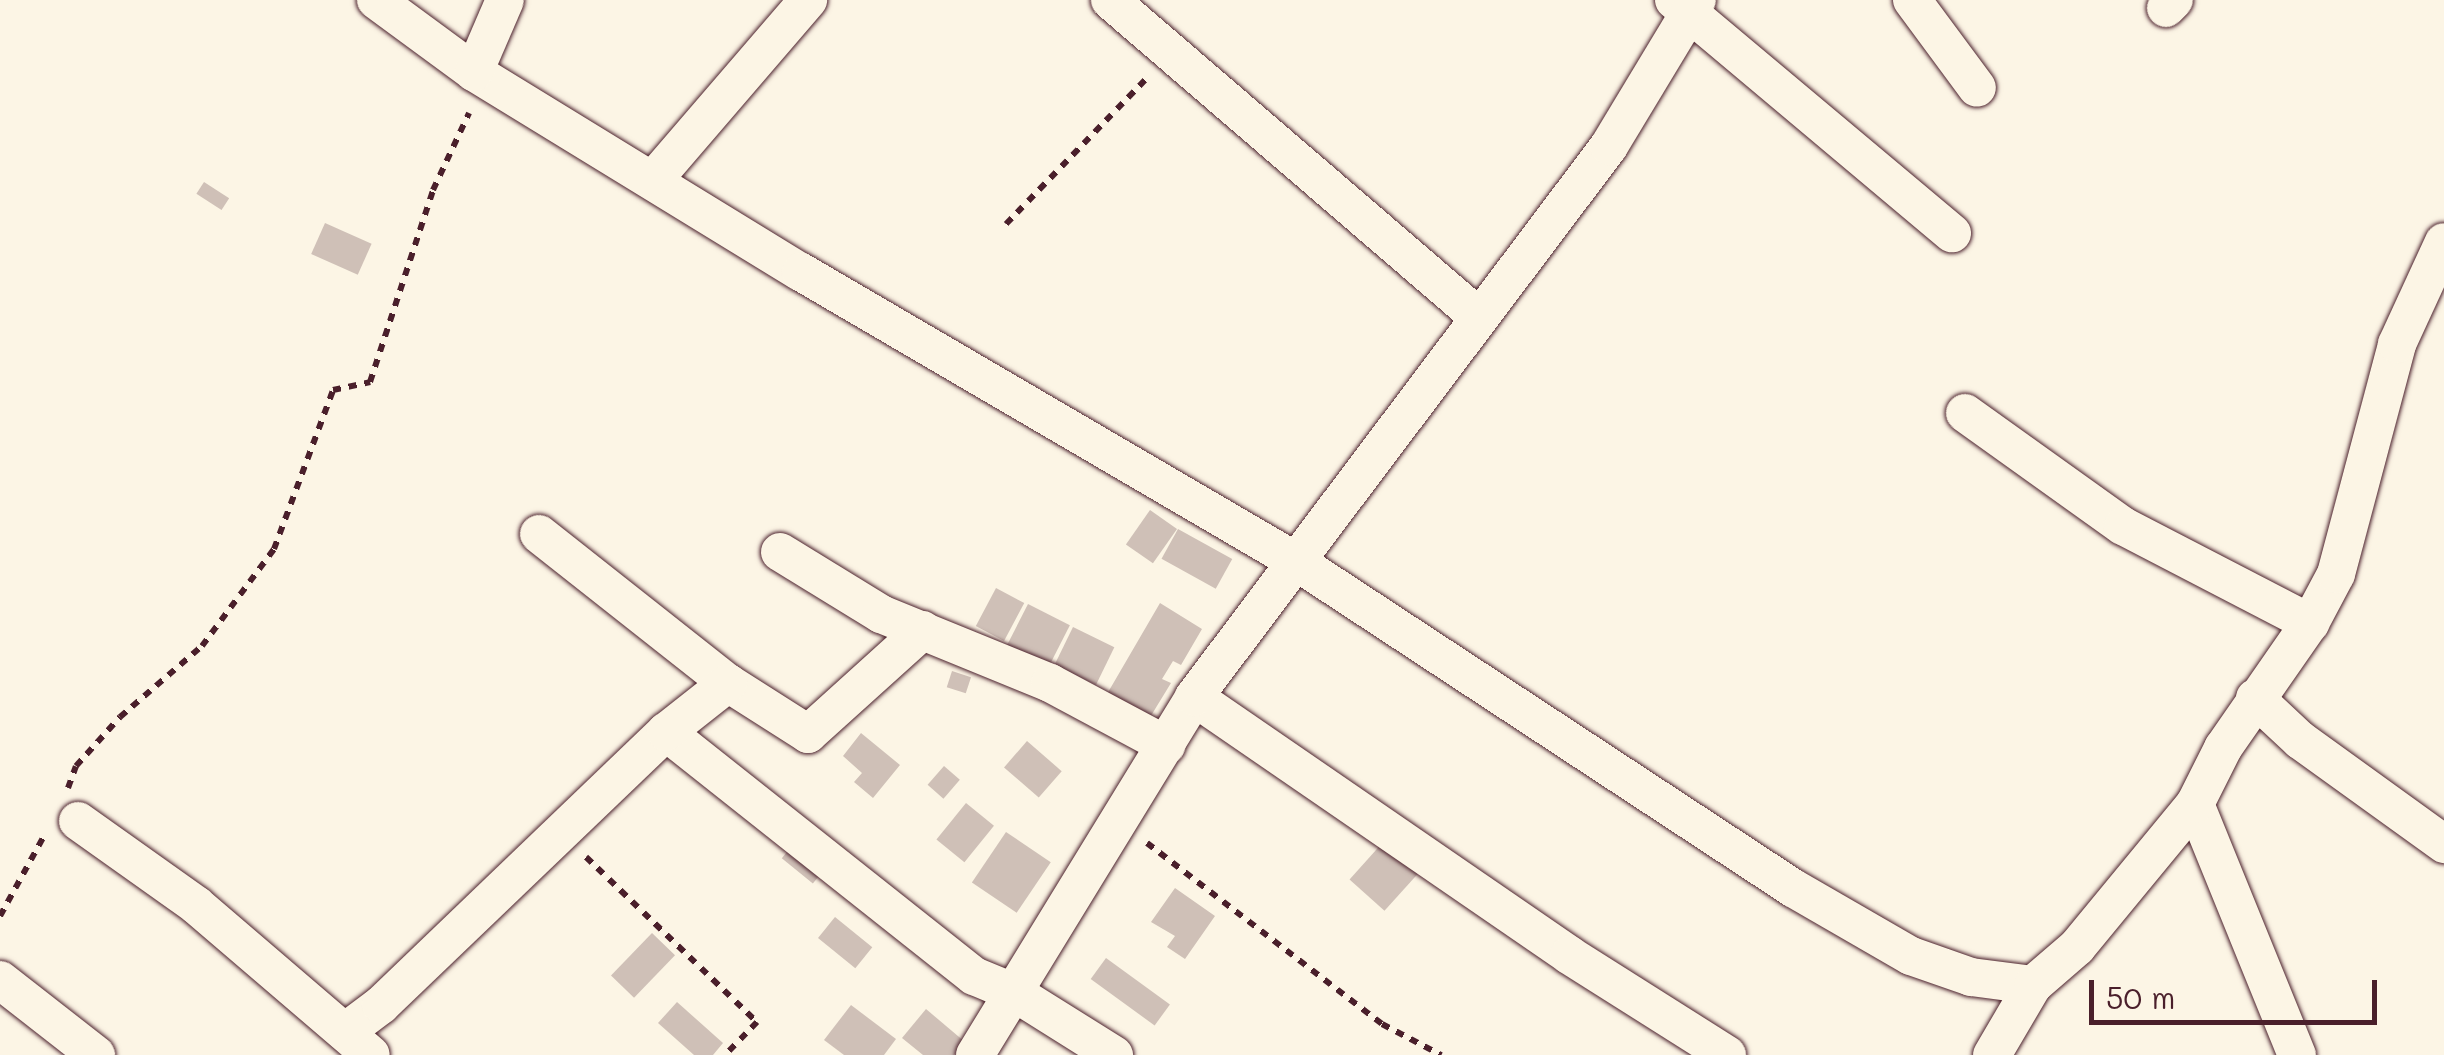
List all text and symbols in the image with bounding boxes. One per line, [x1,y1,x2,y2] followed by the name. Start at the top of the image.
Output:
[2094,960,2382,1022] scale bar
[2106,977,2176,1017] text: 50 m

